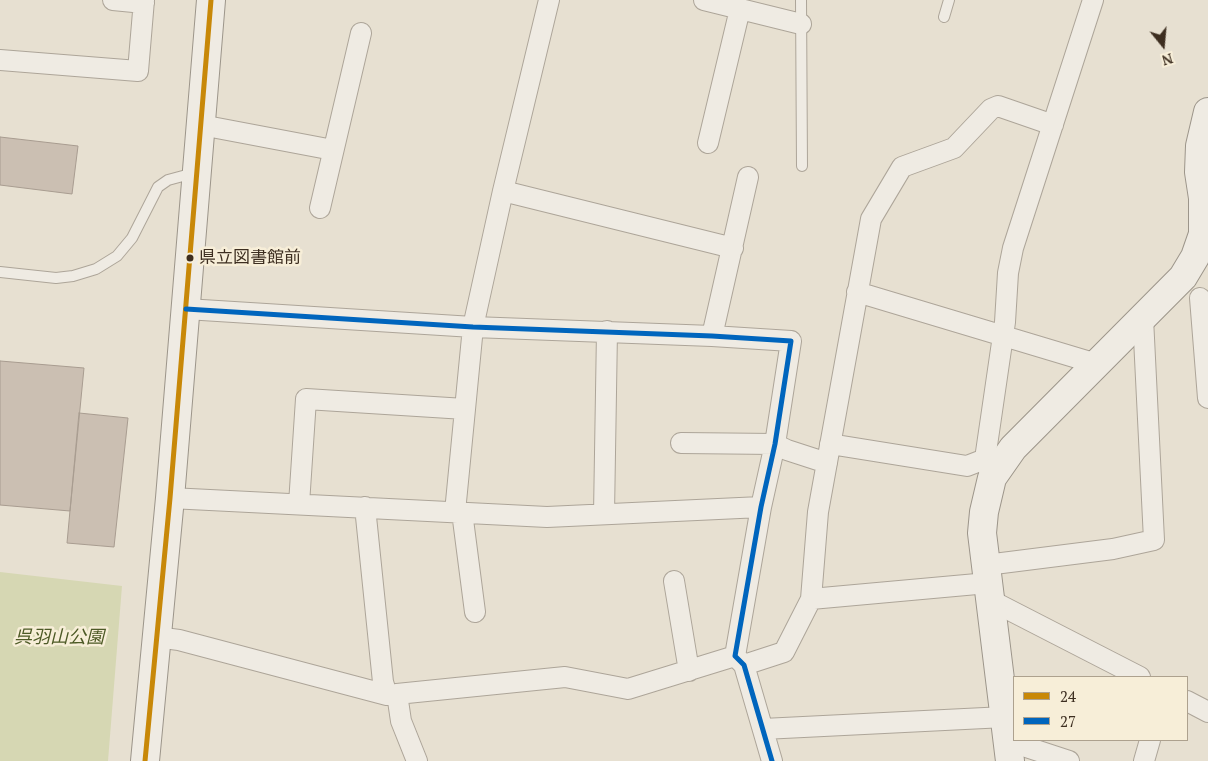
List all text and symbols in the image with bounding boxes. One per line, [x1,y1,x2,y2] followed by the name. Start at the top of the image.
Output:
[1138,20,1188,70] north arrow
[1160,49,1175,70] text: N
[199,248,301,268] place label: 県立図書館前
[185,253,195,263] marker: 県立図書館前
[14,627,104,649] park label: 呉羽山公園
[1013,676,1188,741] legend
[1060,686,1076,706] text: 24
[1060,711,1076,731] text: 27

